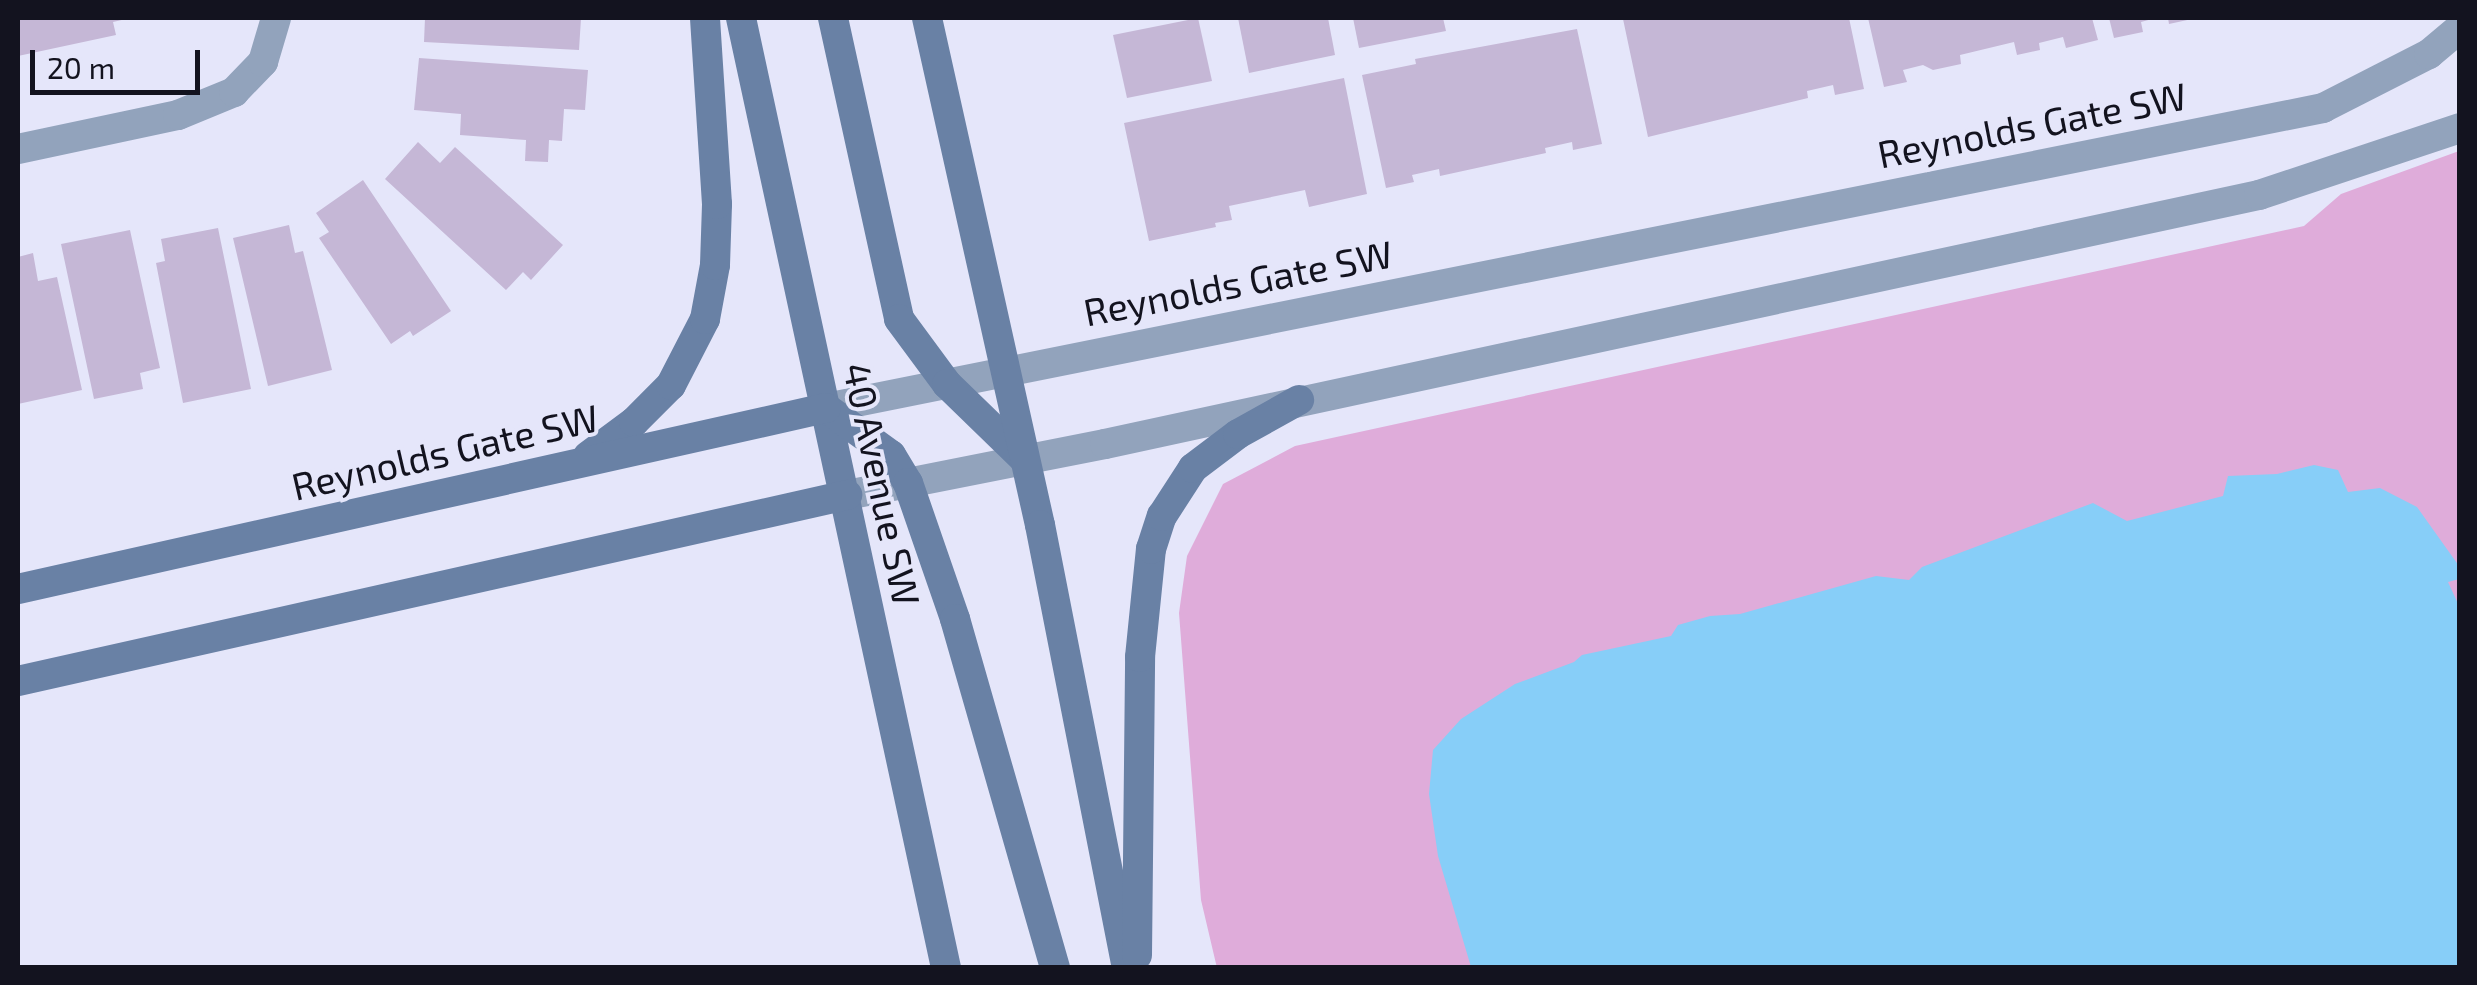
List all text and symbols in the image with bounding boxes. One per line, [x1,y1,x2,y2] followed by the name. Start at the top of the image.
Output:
[35,30,205,92] scale bar
[47,49,115,85] text: 20 m
[1874,73,2190,177] street label: Reynolds Gate SW
[1080,231,1396,335] street label: Reynolds Gate SW
[834,358,930,610] street label: 40 Avenue SW
[287,395,603,509] street label: Reynolds Gate SW

